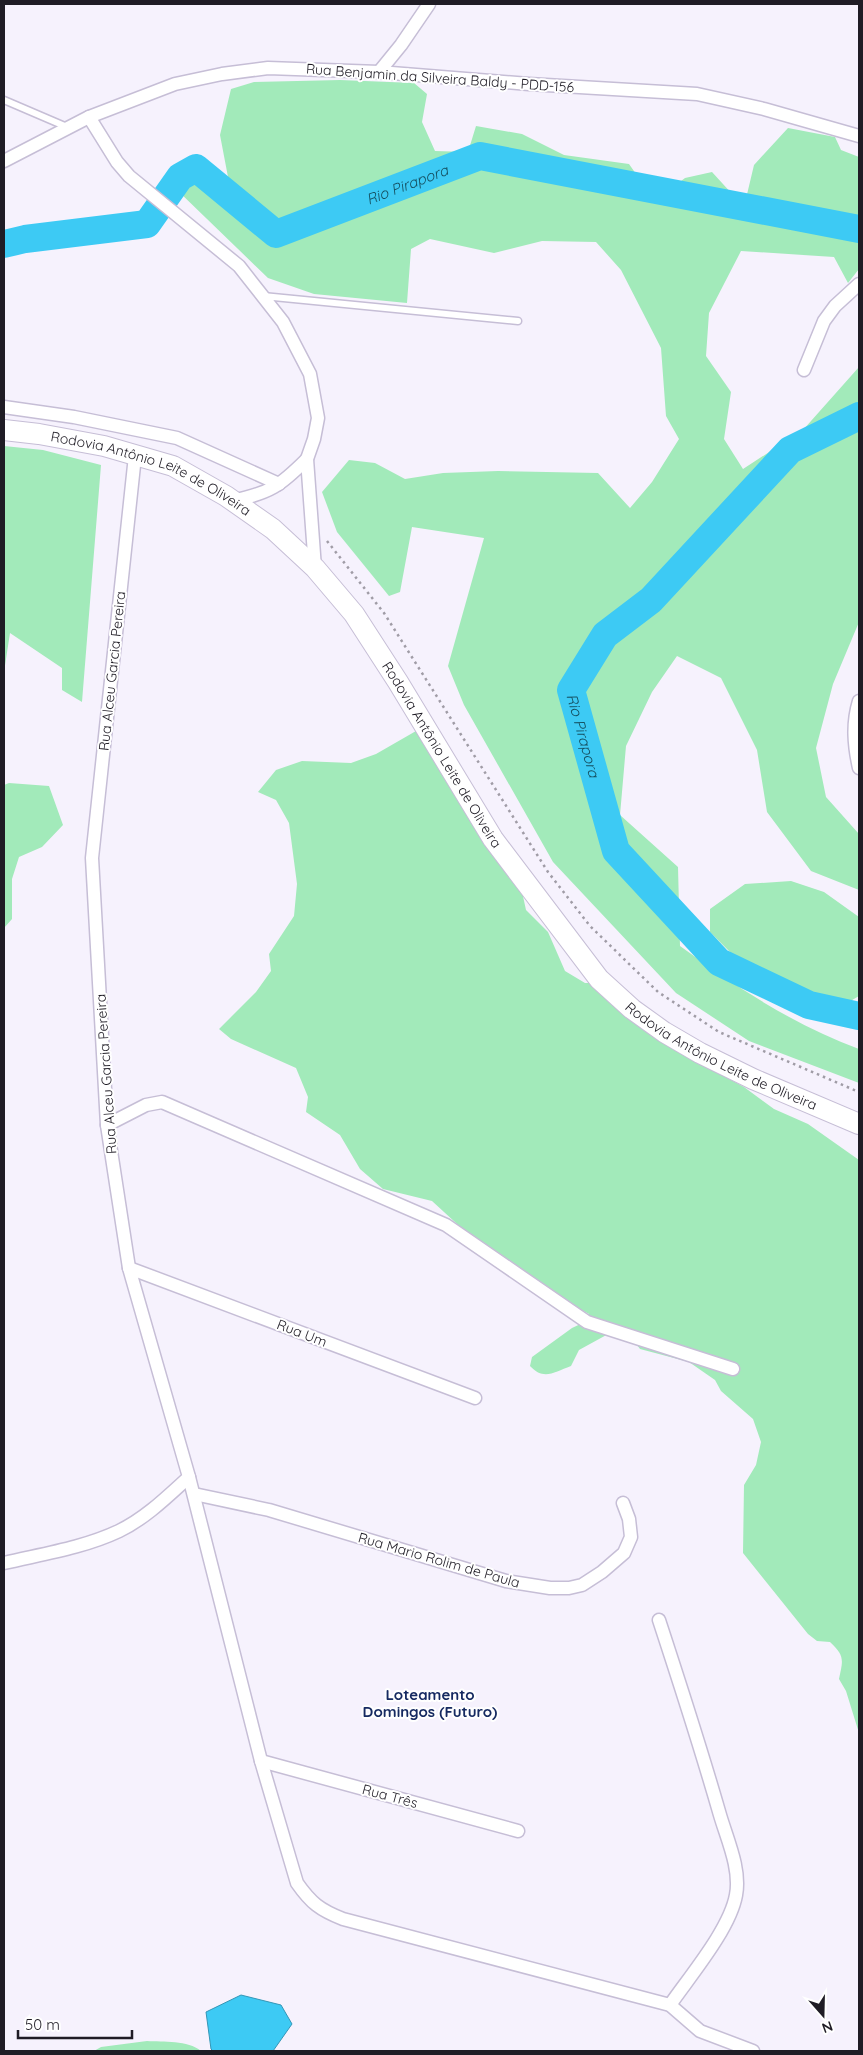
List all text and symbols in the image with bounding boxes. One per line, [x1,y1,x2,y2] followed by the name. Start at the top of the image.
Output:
[305,60,575,96] street label: Rua Benjamin da Silveira Baldy - PDD-156
[363,159,451,208] water label: Rio Pirapora
[49,427,254,520] street label: Rodovia Antônio Leite de Oliveira
[95,590,129,752] street label: Rua Alceu Garcia Pereira
[378,658,506,852] street label: Rodovia Antônio Leite de Oliveira
[563,691,605,780] water label: Rio Pirapora
[91,993,121,1155] street label: Rua Alceu Garcia Pereira
[621,998,820,1114] street label: Rodovia Antônio Leite de Oliveira
[274,1315,330,1351] street label: Rua Um
[356,1528,522,1592] street label: Rua Mario Rolim de Paula
[363,1685,497,1721] district label: Loteamento Domingos (Futuro)
[360,1780,420,1812] street label: Rua Três
[798,1990,848,2040] north arrow
[18,2008,131,2040] scale bar
[25,2015,60,2034] text: 50 m
[820,2017,835,2037] text: N

